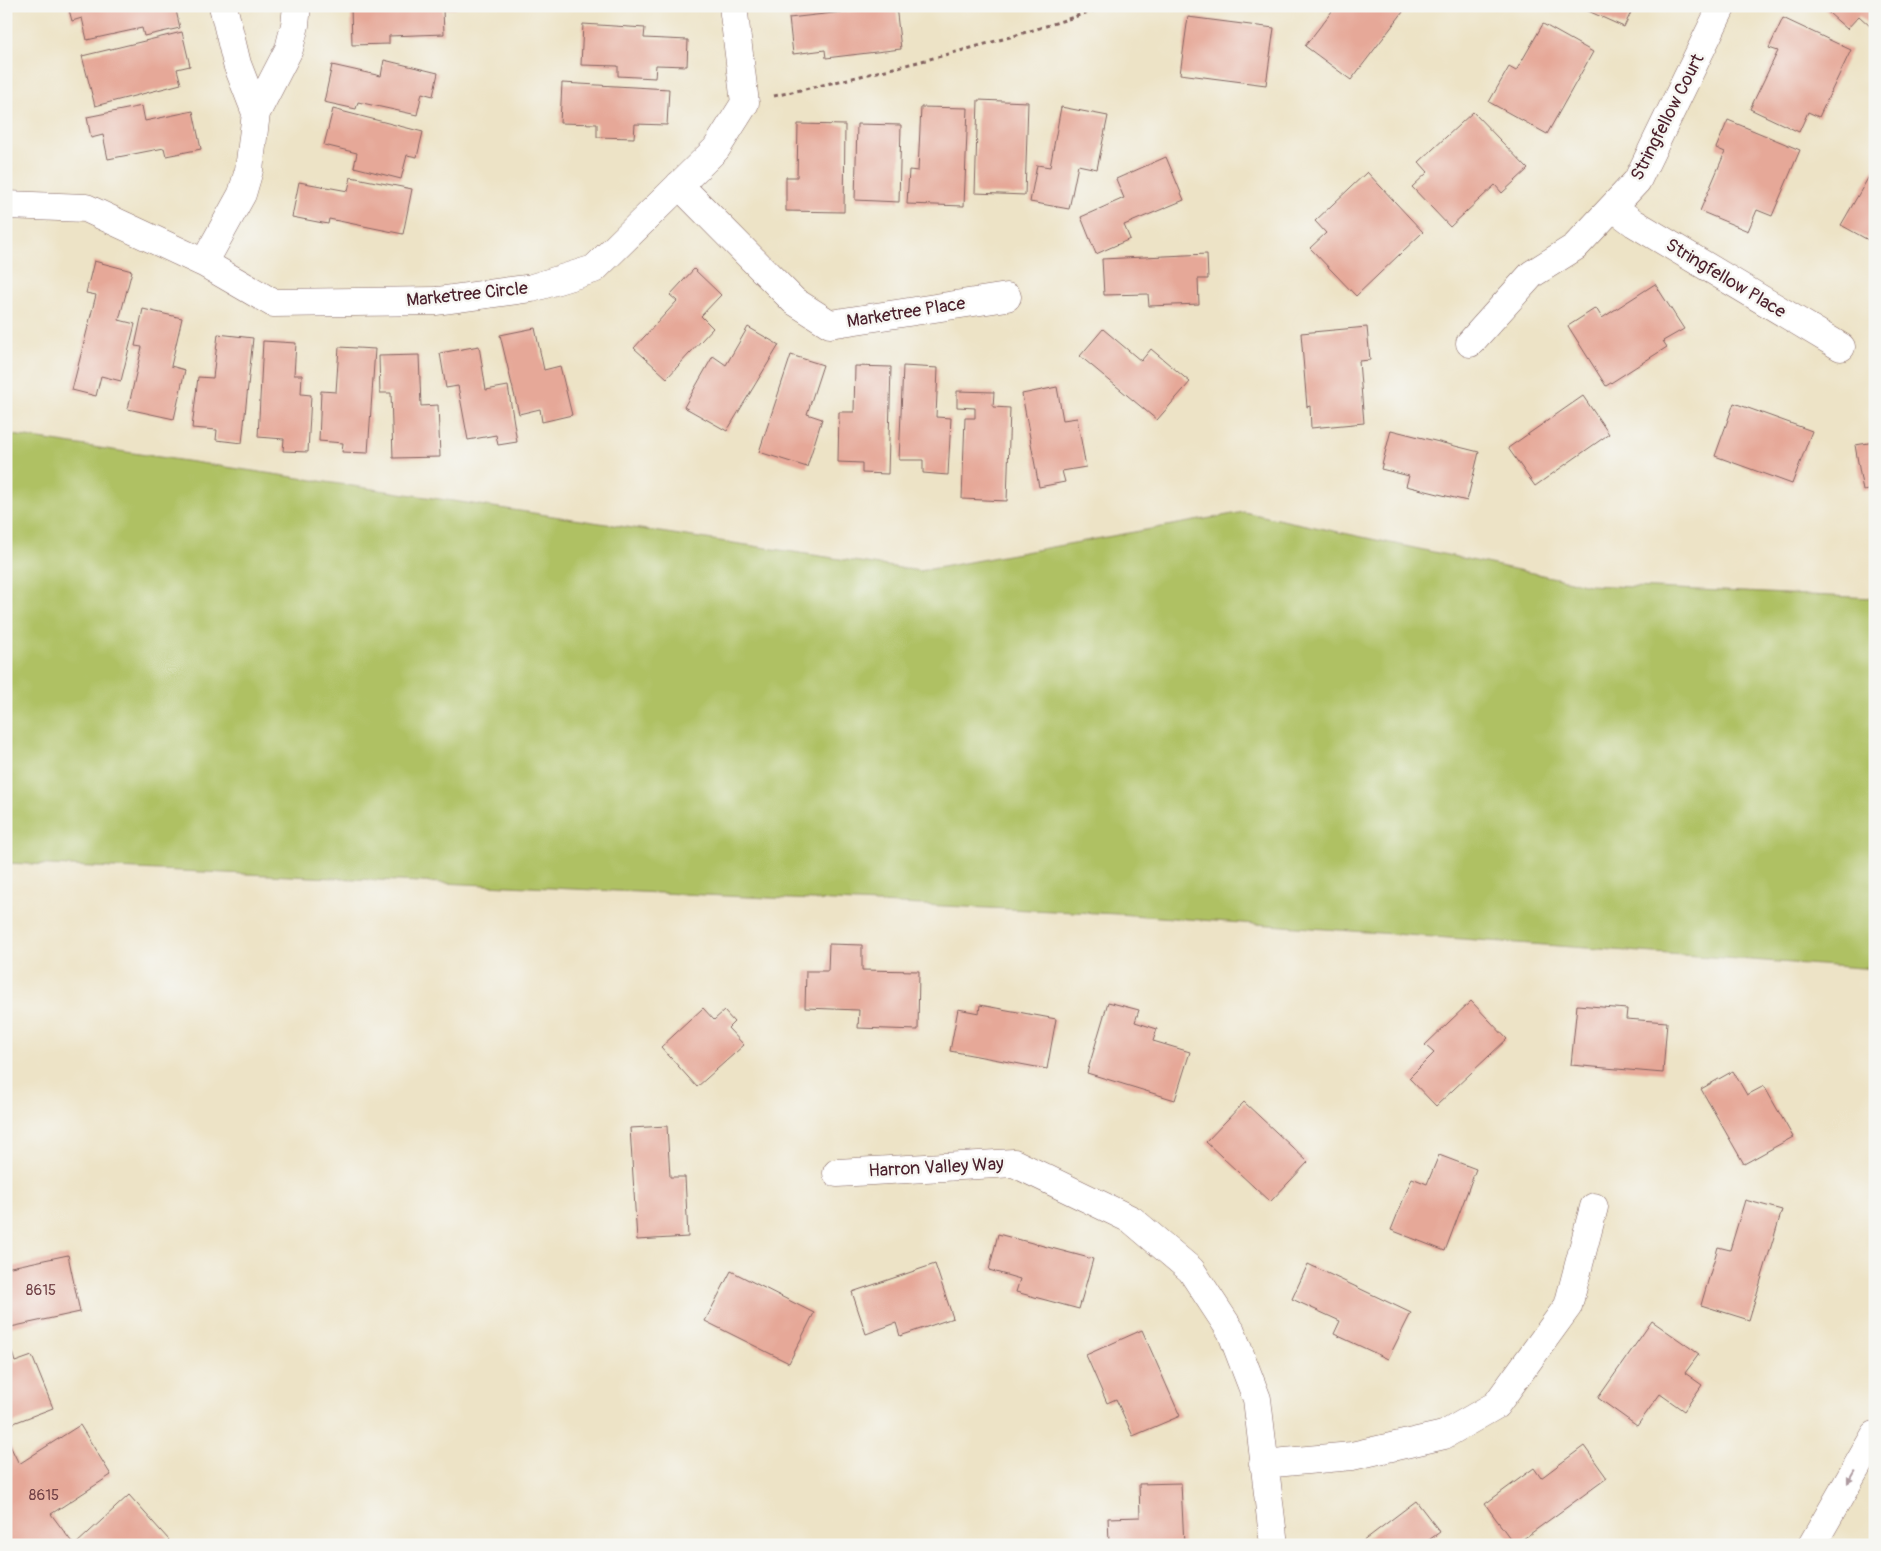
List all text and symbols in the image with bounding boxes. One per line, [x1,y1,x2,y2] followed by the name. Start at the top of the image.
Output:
[1626,49,1710,184] street label: Stringfellow Court
[1661,233,1790,323] street label: Stringfellow Place
[405,277,529,312] street label: Marketree Circle
[845,292,967,333] street label: Marketree Place
[868,1152,1005,1183] street label: Harron Valley Way
[26,1281,56,1300] house number: 8615
[1846,1471,1855,1484] one-way arrow
[29,1486,59,1505] house number: 8615

